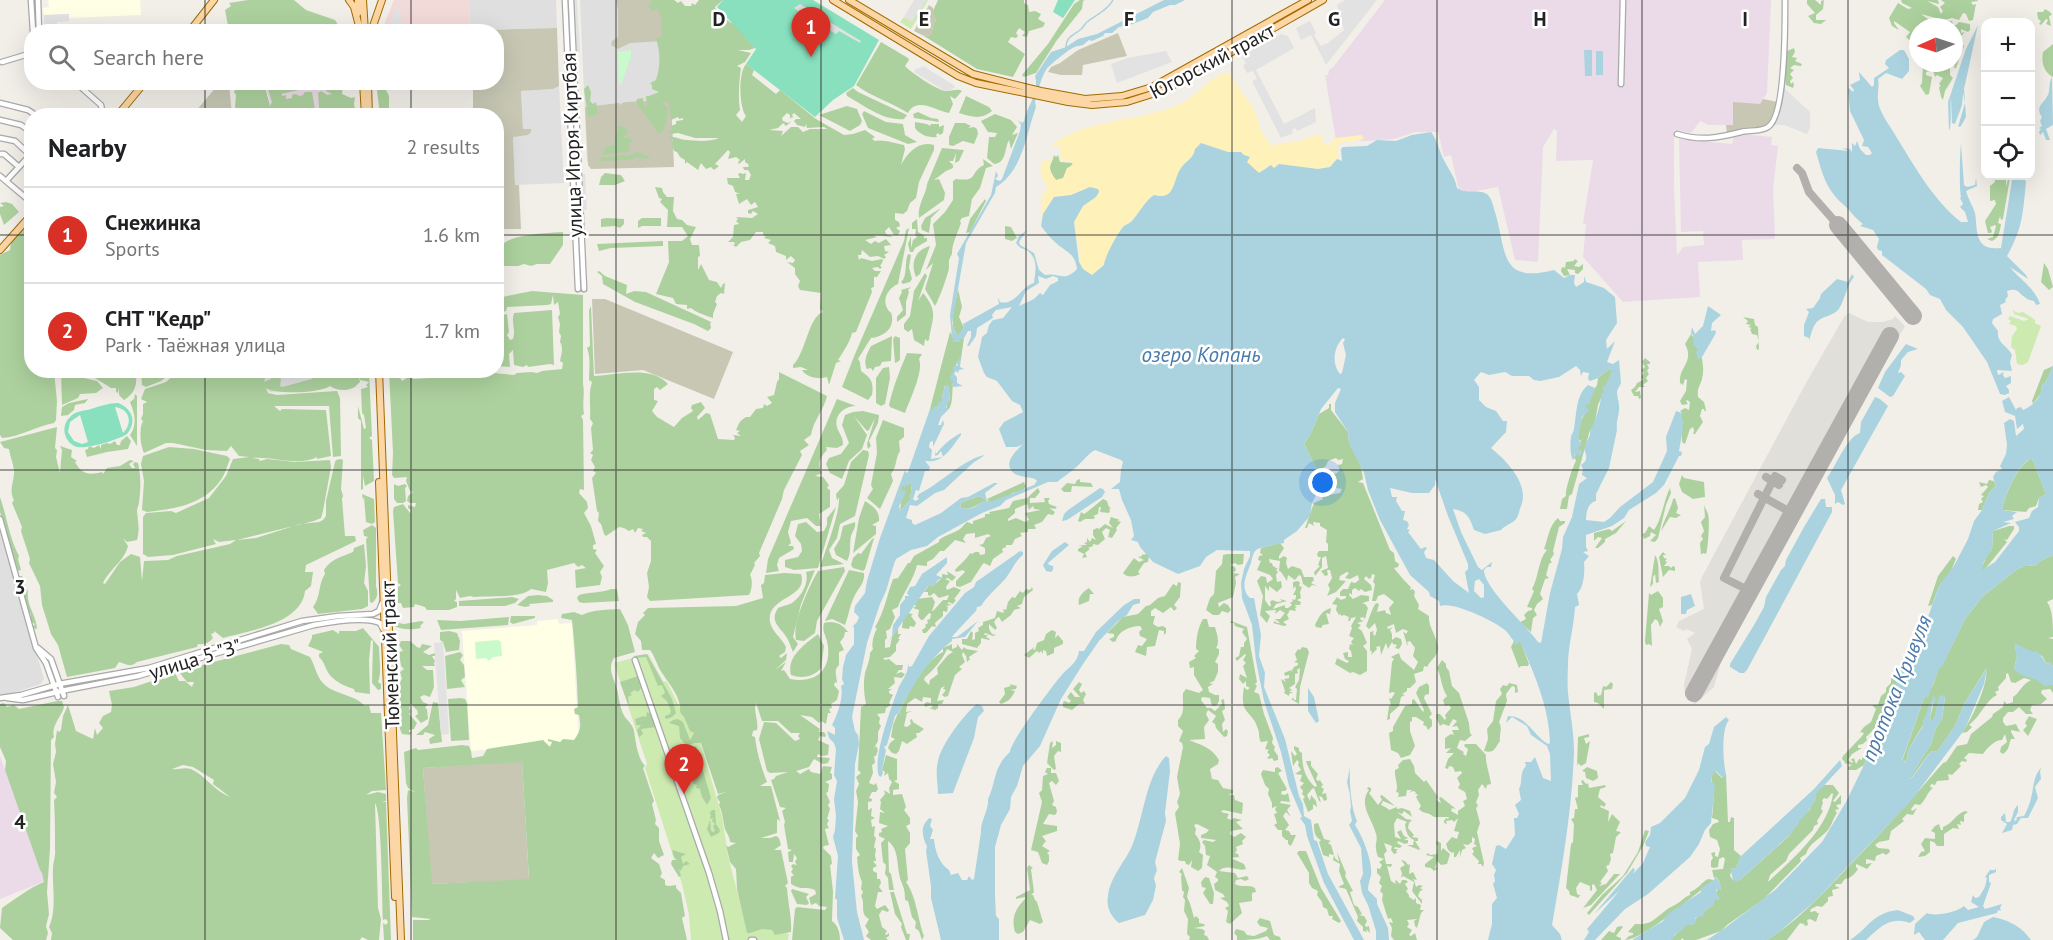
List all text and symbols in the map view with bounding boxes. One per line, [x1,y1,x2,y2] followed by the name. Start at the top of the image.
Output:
[713,6,726,32] text: D
[919,6,929,32] text: E
[1124,6,1134,32] text: F
[1328,6,1340,32] text: G
[1533,6,1547,32] text: H
[1742,6,1748,32] text: I
[792,8,830,57] pin: 1
[1145,17,1279,105] street label: Югорский тракт
[1909,18,1963,72] north arrow
[1981,18,2035,180] map controls
[1981,18,2035,72] button: +
[24,24,504,90] search box
[45,41,78,74] icon: search
[93,43,204,71] text: Search here
[556,52,588,238] street label: улица Игоря Киртбая
[1981,72,2035,126] button: −
[1981,126,2035,180] button: locate
[48,131,126,164] text: Nearby
[407,134,480,160] text: 2 results
[105,208,201,236] text: Снежинка
[62,222,73,248] text: 1
[423,222,480,248] text: 1.6 km
[105,236,160,262] text: Sports
[105,304,211,332] text: СНТ "Кедр"
[62,318,73,344] text: 2
[424,318,480,344] text: 1.7 km
[105,332,286,358] text: Park · Таёжная улица
[1141,341,1261,368] water label: озеро Копань
[1308,468,1337,497] your location
[14,574,26,600] text: 3
[374,580,406,730] street label: Тюменский тракт
[1854,611,1938,765] water label: протока Кривуля
[146,633,244,685] street label: улица 5 "З"
[664,744,704,794] pin: 2
[14,809,26,835] text: 4

